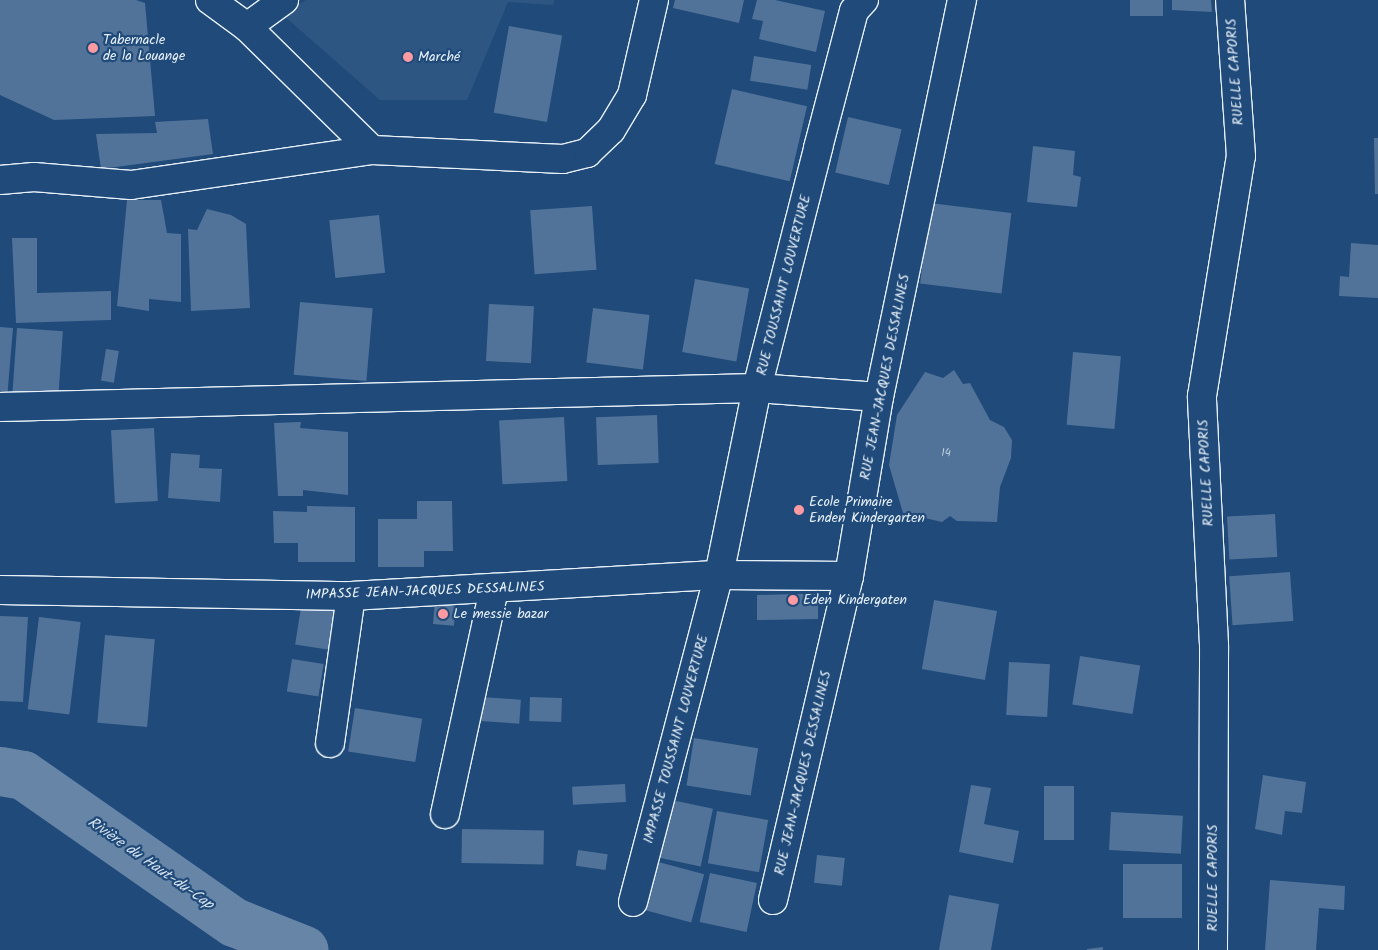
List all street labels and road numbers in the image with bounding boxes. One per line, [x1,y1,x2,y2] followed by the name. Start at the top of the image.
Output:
[1223,18,1247,126] street label: RUELLE CAPORIS
[753,193,815,377] street label: RUE TOUSSAINT LOUVERTURE
[857,273,913,481] street label: RUE JEAN-JACQUES DESSALINES
[1195,419,1217,527] street label: RUELLE CAPORIS
[305,578,545,604] street label: IMPASSE JEAN-JACQUES DESSALINES
[640,633,712,845] street label: IMPASSE TOUSSAINT LOUVERTURE
[771,669,835,877] street label: RUE JEAN-JACQUES DESSALINES
[1205,825,1221,931] street label: RUELLE CAPORIS

